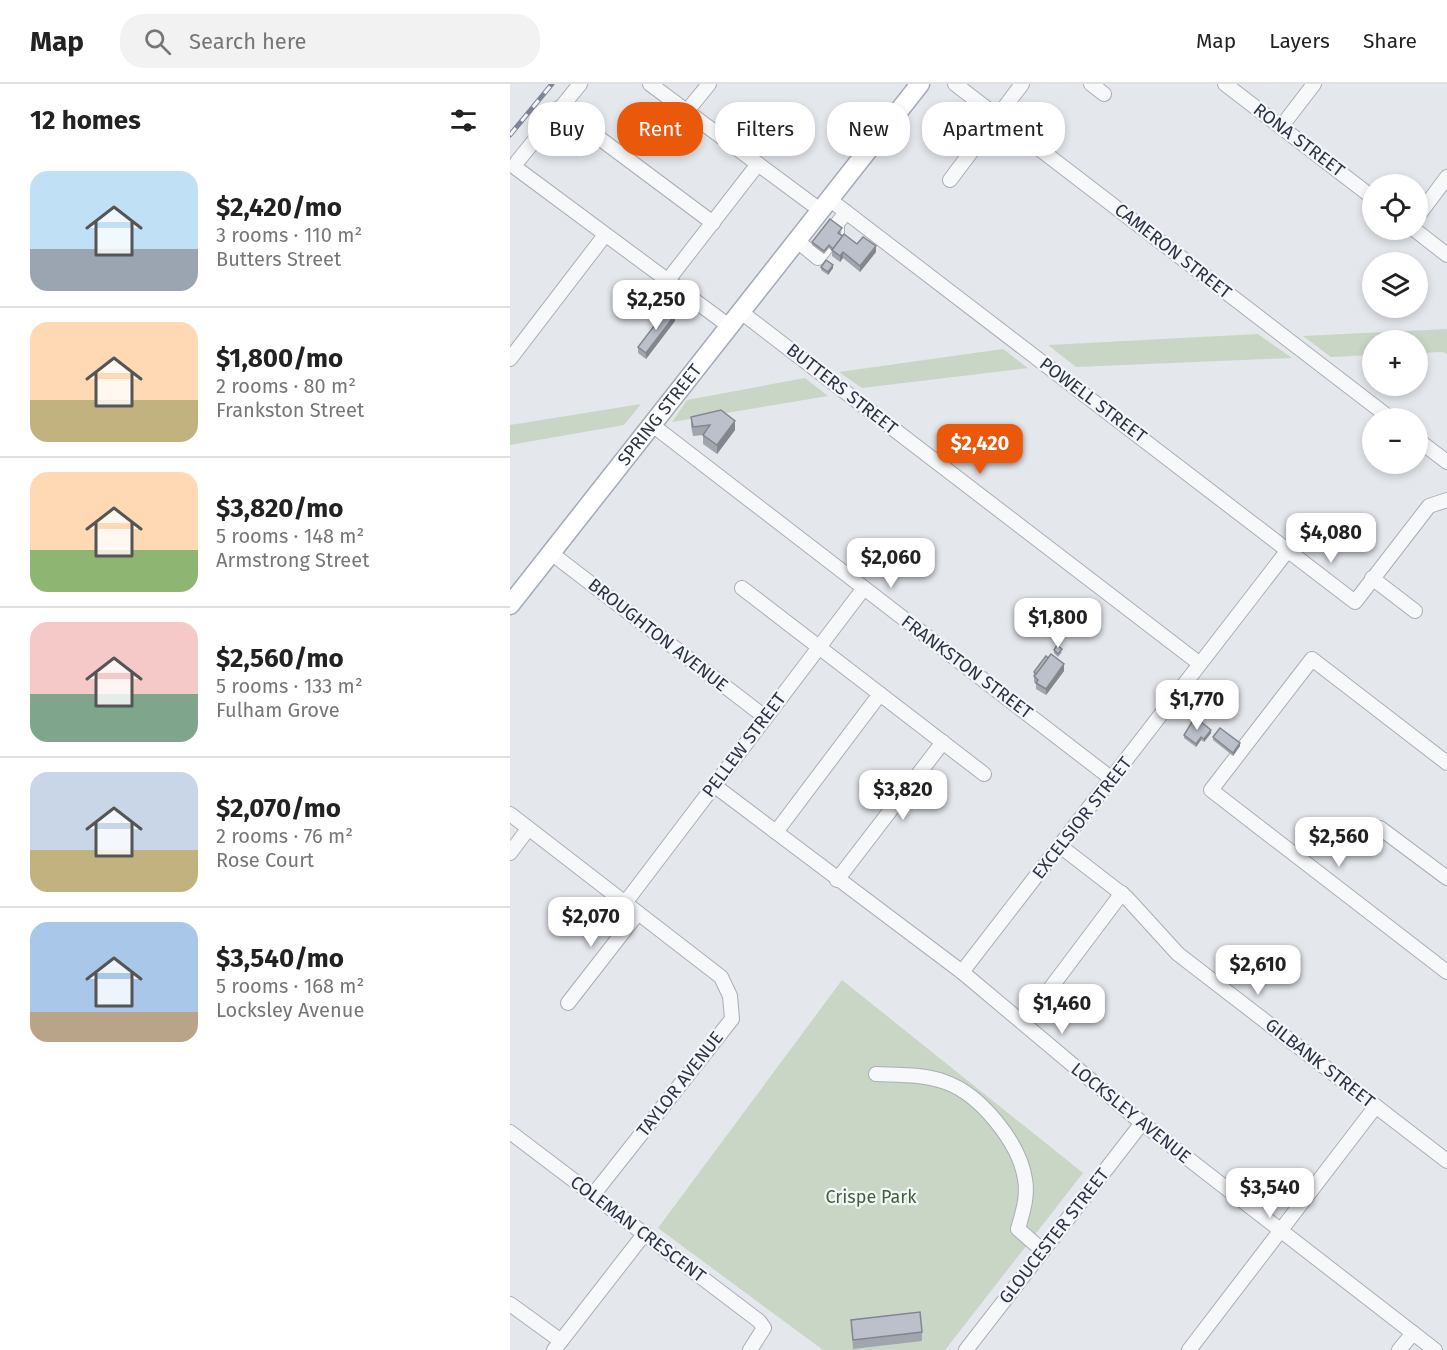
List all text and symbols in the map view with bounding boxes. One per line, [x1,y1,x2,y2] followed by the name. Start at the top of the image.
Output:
[120,14,540,68] search box
[30,25,84,58] text: Map
[141,25,174,58] icon: search
[189,28,307,55] text: Search here
[1196,28,1236,54] text: Map
[1269,28,1330,54] text: Layers
[1363,28,1417,54] text: Share
[1249,98,1350,182] street label: RONA STREET
[528,102,605,156] chip: Buy
[617,102,703,156] chip: Rent
[715,102,815,156] chip: Filters
[827,102,910,156] chip: New
[922,102,1065,156] chip: Apartment
[447,104,480,137] icon: filters
[30,105,141,136] text: 12 homes
[1362,174,1428,474] map controls
[1362,174,1428,240] button: locate
[216,192,342,223] text: $2,420/mo
[78,195,150,267] icon: home
[1110,198,1236,304] street label: CAMERON STREET
[216,223,362,247] text: 3 rooms · 110 m²
[216,247,341,271] text: Butters Street
[1362,252,1428,318] button: layers
[607,280,705,331] pin: $2,250
[627,287,685,311] text: $2,250
[1362,330,1428,396] button: +
[782,339,902,440] street label: BUTTERS STREET
[216,343,343,374] text: $1,800/mo
[78,346,150,418] icon: home
[1035,353,1151,448] street label: POWELL STREET
[613,359,707,470] street label: SPRING STREET
[216,374,356,398] text: 2 rooms · 80 m²
[216,398,364,422] text: Frankston Street
[1362,408,1428,474] button: −
[931,424,1029,475] pin: $2,420
[951,431,1009,455] text: $2,420
[216,493,343,524] text: $3,820/mo
[78,496,150,568] icon: home
[1282,513,1380,564] pin: $4,080
[1300,520,1362,544] text: $4,080
[216,524,364,548] text: 5 rooms · 148 m²
[842,538,940,589] pin: $2,060
[861,545,921,569] text: $2,060
[216,548,369,572] text: Armstrong Street
[584,574,732,696] street label: BROUGHTON AVENUE
[1009,598,1107,649] pin: $1,800
[1028,605,1088,629] text: $1,800
[897,611,1037,724] street label: FRANKSTON STREET
[216,643,344,674] text: $2,560/mo
[78,646,150,718] icon: home
[216,674,363,698] text: 5 rooms · 133 m²
[1148,680,1246,731] pin: $1,770
[1170,687,1224,711] text: $1,770
[697,688,791,802] street label: PELLEW STREET
[216,698,340,722] text: Fulham Grove
[1027,752,1137,883] street label: EXCELSIOR STREET
[854,770,952,821] pin: $3,820
[873,777,933,801] text: $3,820
[216,793,341,824] text: $2,070/mo
[78,796,150,868] icon: home
[1290,817,1388,868] pin: $2,560
[216,824,353,848] text: 2 rooms · 76 m²
[1309,824,1369,848] text: $2,560
[216,848,314,872] text: Rose Court
[542,897,640,948] pin: $2,070
[562,904,620,928] text: $2,070
[216,943,344,974] text: $3,540/mo
[1209,945,1307,996] pin: $2,610
[78,946,150,1018] icon: home
[1230,952,1286,976] text: $2,610
[216,974,364,998] text: 5 rooms · 168 m²
[1013,984,1111,1035] pin: $1,460
[1033,991,1091,1015] text: $1,460
[216,998,364,1022] text: Locksley Avenue
[1261,1013,1380,1113] street label: GILBANK STREET
[632,1027,728,1141] street label: TAYLOR AVENUE
[1067,1058,1195,1168] street label: LOCKSLEY AVENUE
[994,1163,1114,1308] street label: GLOUCESTER STREET
[1221,1168,1319,1219] pin: $3,540
[566,1171,711,1287] street label: COLEMAN CRESCENT
[1240,1175,1300,1199] text: $3,540
[826,1186,917,1208] park label: Crispe Park

